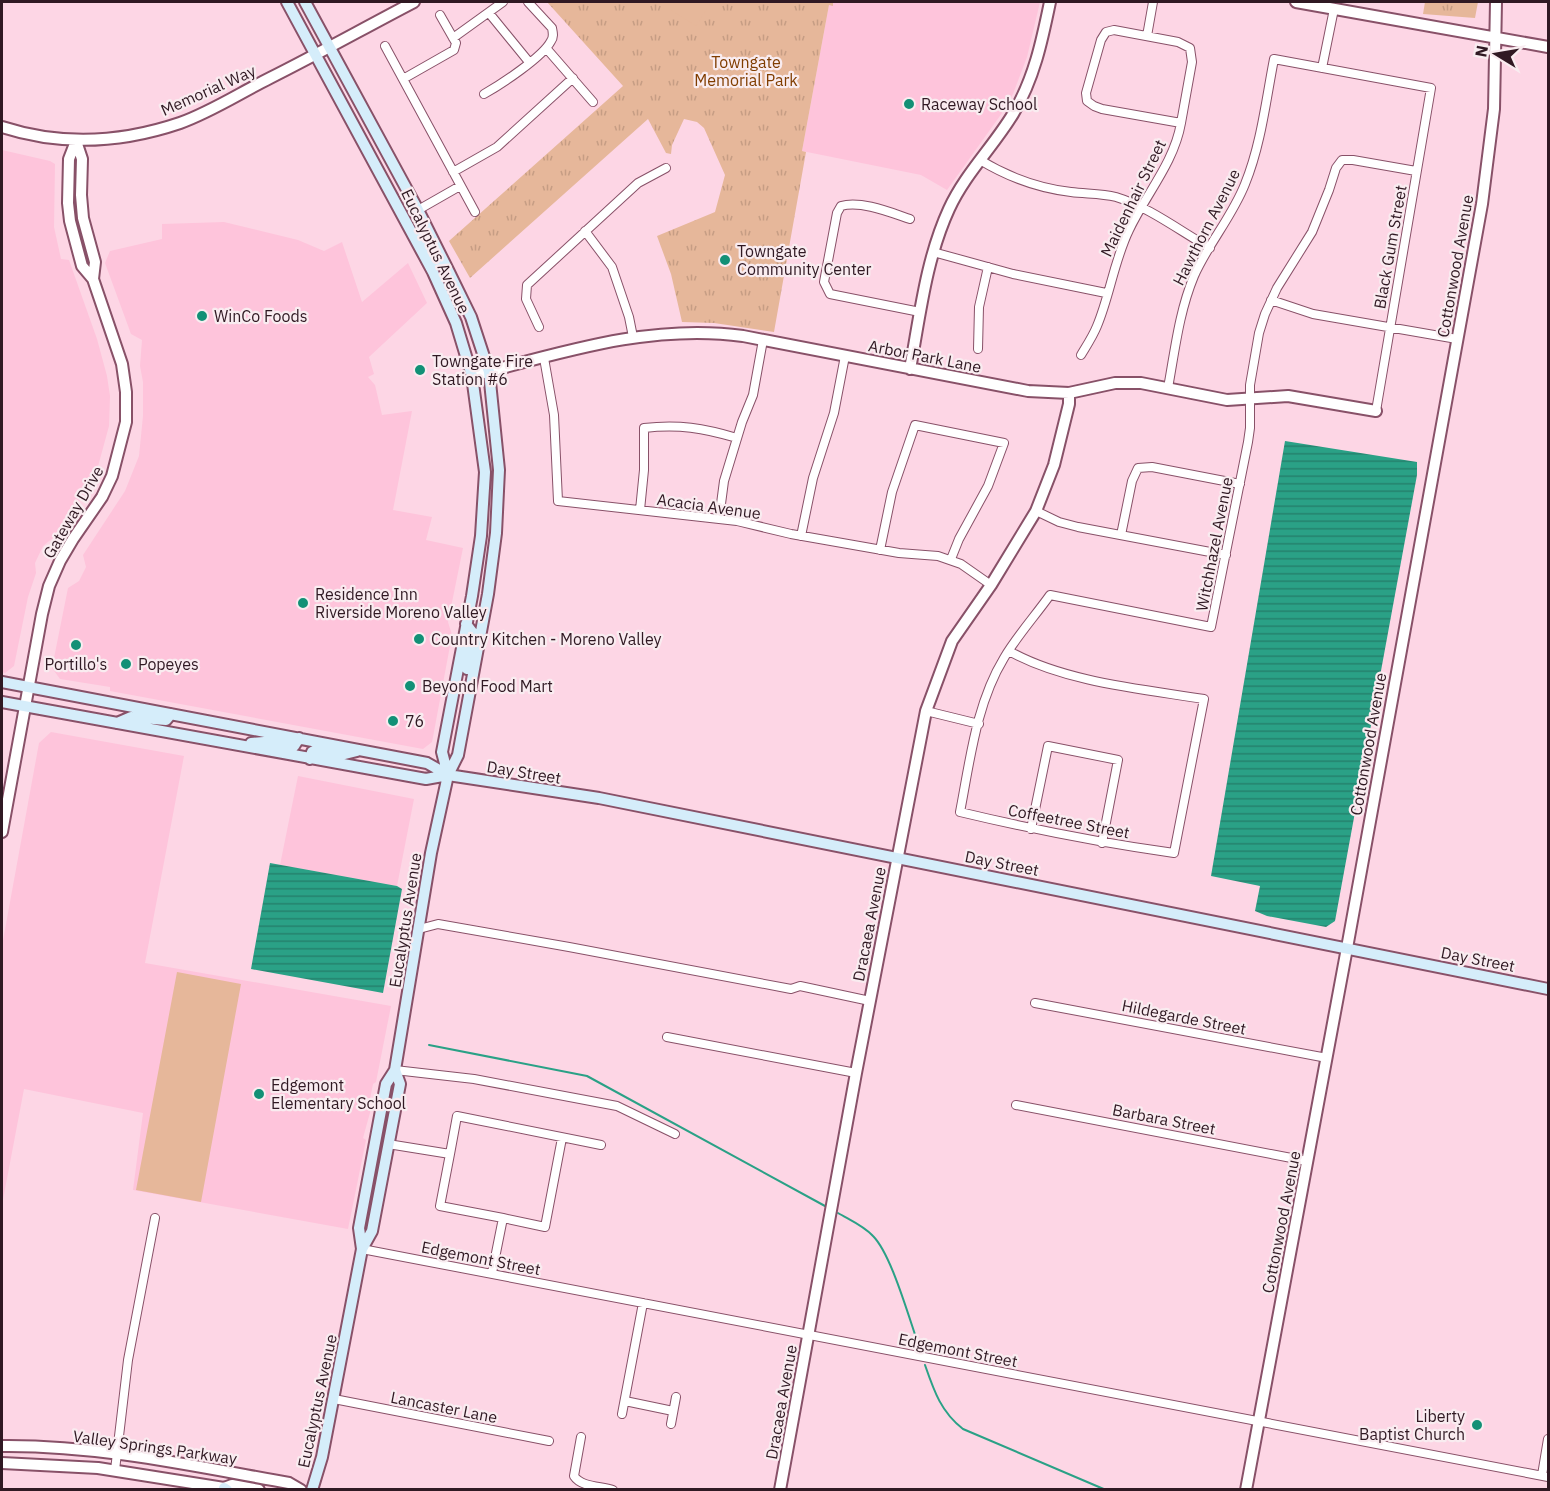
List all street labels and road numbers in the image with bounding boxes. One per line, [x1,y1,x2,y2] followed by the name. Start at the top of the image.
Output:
[157,60,259,120] street label: Memorial Way
[1096,136,1170,260] street label: Maidenhair Street
[1168,165,1244,289] street label: Hawthorn Avenue
[1369,183,1411,311] street label: Black Gum Street
[397,185,475,317] street label: Eucalyptus Avenue
[1433,193,1477,339] street label: Cottonwood Avenue
[867,335,983,377] street label: Arbor Park Lane
[38,462,108,562] street label: Gateway Drive
[1191,475,1237,613] street label: Witchhazel Avenue
[656,489,762,523] street label: Acacia Avenue
[1346,671,1390,817] street label: Cottonwood Avenue
[485,756,563,788] street label: Day Street
[1007,799,1131,843] street label: Coffeetree Street
[963,846,1041,880] street label: Day Street
[384,851,426,989] street label: Eucalyptus Avenue
[848,865,890,983] street label: Dracaea Avenue
[1439,942,1517,976] street label: Day Street
[1120,995,1248,1039] street label: Hildegarde Street
[1111,1099,1217,1139] street label: Barbara Street
[1257,1149,1305,1295] street label: Cottonwood Avenue
[420,1237,542,1279] street label: Edgemont Street
[897,1329,1019,1371] street label: Edgemont Street
[293,1332,341,1470] street label: Eucalyptus Avenue
[761,1343,801,1461] street label: Dracaea Avenue
[389,1387,499,1427] street label: Lancaster Lane
[72,1426,238,1468] street label: Valley Springs Parkway

